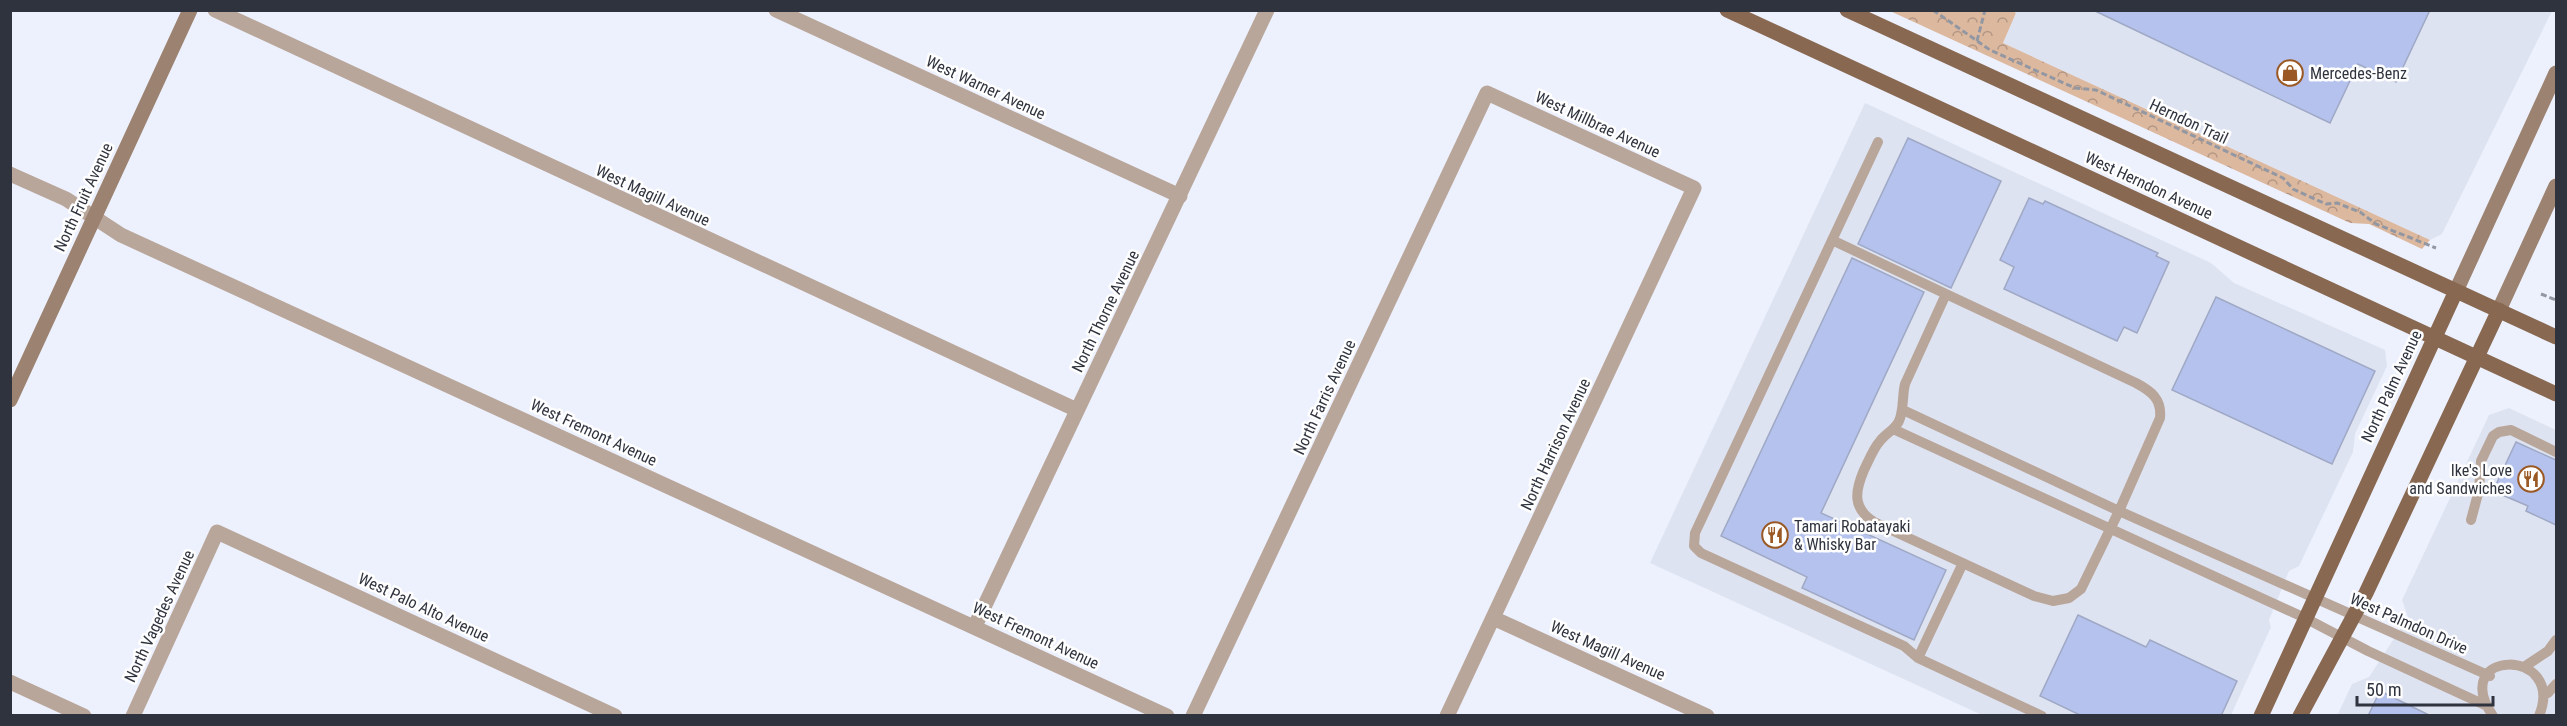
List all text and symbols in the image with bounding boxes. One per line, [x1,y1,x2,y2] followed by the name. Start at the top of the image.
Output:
[923,51,1048,123] street label: West Warner Avenue
[2275,58,2305,88] shop icon: Mercedes-Benz
[2310,64,2407,83] place label: Mercedes-Benz
[1532,87,1663,162] street label: West Millbrae Avenue
[2147,95,2231,148] street label: Herndon Trail
[50,140,117,255] street label: North Fruit Avenue
[2082,148,2216,223] street label: West Herndon Avenue
[593,161,713,230] street label: West Magill Avenue
[1068,247,1143,375] street label: North Thorne Avenue
[2357,327,2426,445] street label: North Palm Avenue
[1289,337,1359,458] street label: North Farris Avenue
[1517,375,1594,513] street label: North Harrison Avenue
[528,395,660,470] street label: West Fremont Avenue
[2409,461,2512,498] place label: Ike's Love and Sandwiches
[2516,464,2546,494] restaurant icon: Ike's Love and Sandwiches
[1794,517,1911,554] place label: Tamari Robatayaki & Whisky Bar
[1760,520,1790,550] restaurant icon: Tamari Robatayaki & Whisky Bar
[121,547,198,685] street label: North Vagedes Avenue
[355,569,492,646] street label: West Palo Alto Avenue
[2347,589,2470,658] street label: West Palmdon Drive
[970,598,1102,673] street label: West Fremont Avenue
[1547,617,1668,684] street label: West Magill Avenue
[2357,669,2494,707] scale bar
[2366,679,2401,700] text: 50 m

